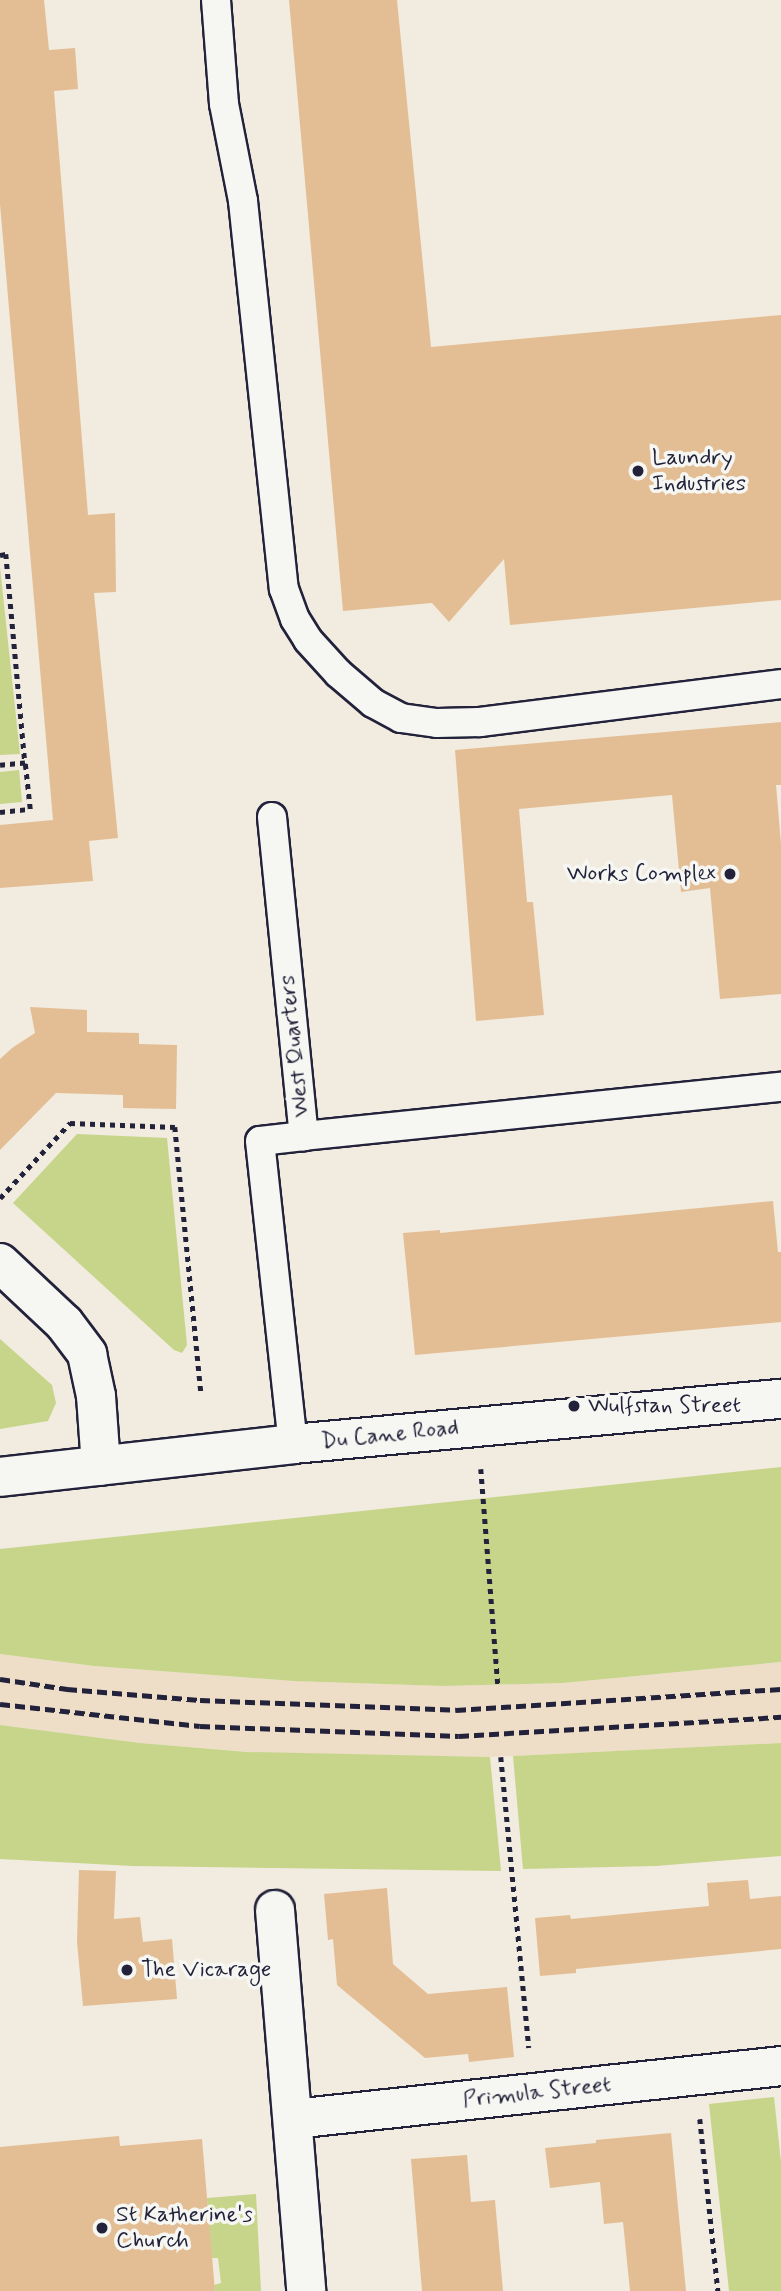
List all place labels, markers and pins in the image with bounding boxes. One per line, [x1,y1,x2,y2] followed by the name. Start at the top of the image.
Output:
[652,444,746,498] place label: Laundry Industries
[630,463,646,479] marker: Laundry Industries
[567,860,716,888] place label: Works Complex
[722,866,738,882] marker: Works Complex
[588,1392,745,1420] place label: Wulfstan Street
[566,1398,582,1414] marker: Wulfstan Street
[141,1956,269,1984] place label: The Vicarage
[119,1962,135,1978] marker: The Vicarage
[116,2201,256,2255] place label: St Katherine's Church
[94,2220,110,2236] marker: St Katherine's Church

